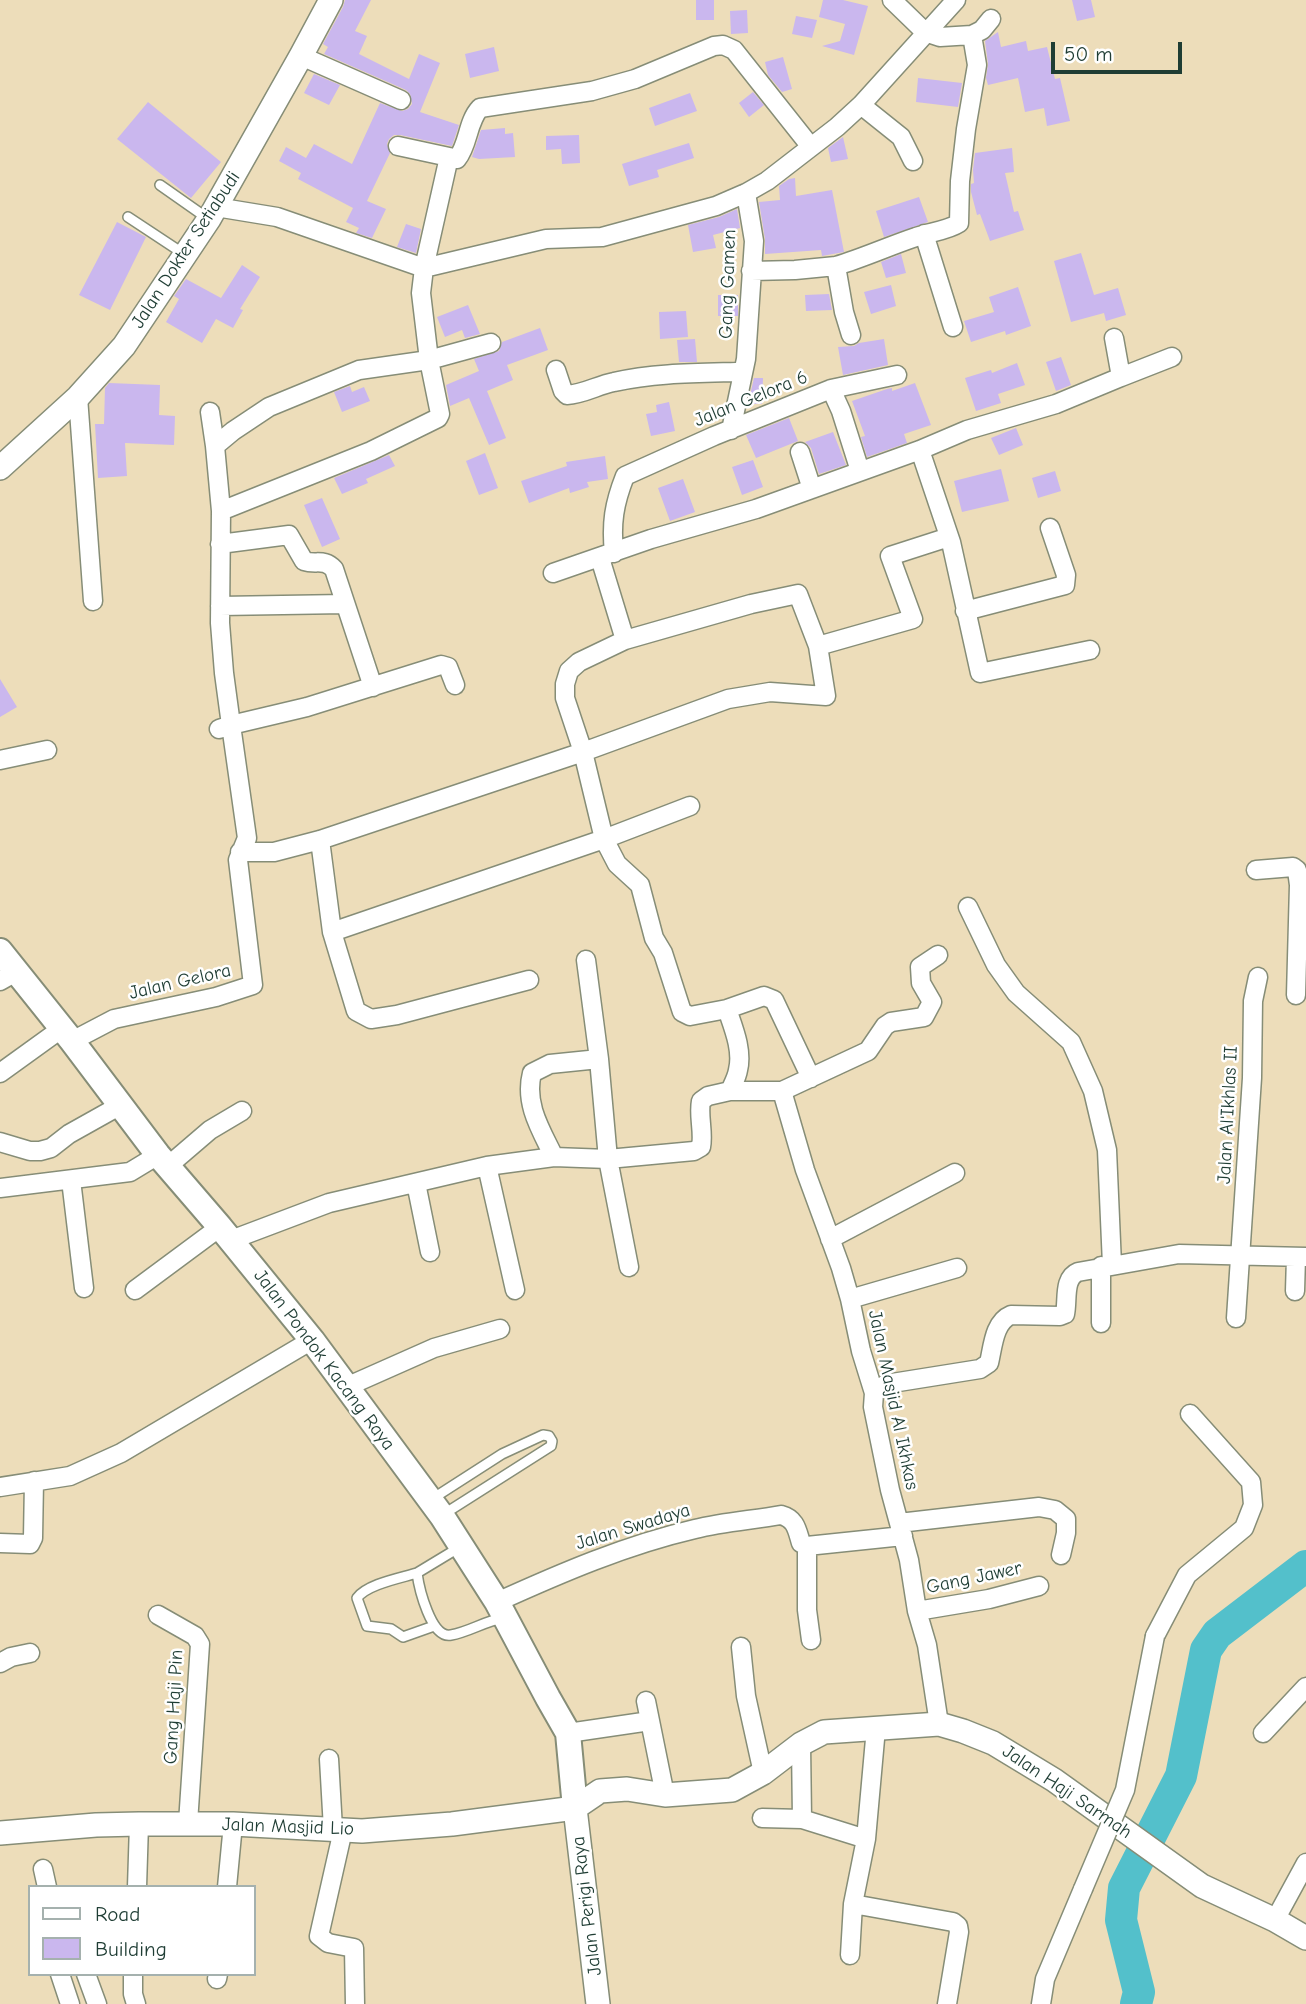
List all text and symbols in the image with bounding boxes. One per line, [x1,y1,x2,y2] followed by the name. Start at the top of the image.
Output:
[1054,28,1185,72] scale bar
[1064,42,1113,66] text: 50 m
[127,167,245,333] street label: Jalan Dokter Setiabudi
[715,229,741,339] street label: Gang Gamen
[691,366,811,432] street label: Jalan Gelora 6
[127,959,233,1005] street label: Jalan Gelora
[1213,1045,1243,1185] street label: Jalan Al'Ikhlas II
[249,1265,399,1455] street label: Jalan Pondok Kacang Raya
[863,1308,923,1492] street label: Jalan Masjid Al Ikhkas
[573,1499,693,1555] street label: Jalan Swadaya
[924,1557,1024,1599] street label: Gang Jawer
[160,1649,188,1765] street label: Gang Haji Pin
[998,1740,1136,1844] street label: Jalan Haji Sarmah
[222,1813,354,1841] street label: Jalan Masjid Lio
[567,1835,607,1977] street label: Jalan Perigi Raya
[28,1885,256,1976] legend
[95,1902,140,1926] text: Road
[95,1937,167,1961] text: Building

